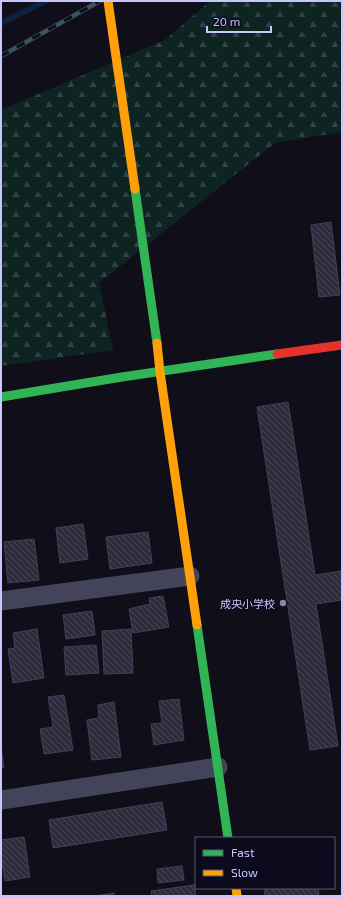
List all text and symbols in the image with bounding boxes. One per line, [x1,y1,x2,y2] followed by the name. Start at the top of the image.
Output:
[207,8,271,34] scale bar
[213,14,240,28] text: 20 m
[220,597,275,610] place label: 成央小学校
[278,598,288,608] marker: 成央小学校
[195,837,335,889] legend
[231,845,255,859] text: Fast
[231,865,258,879] text: Slow

